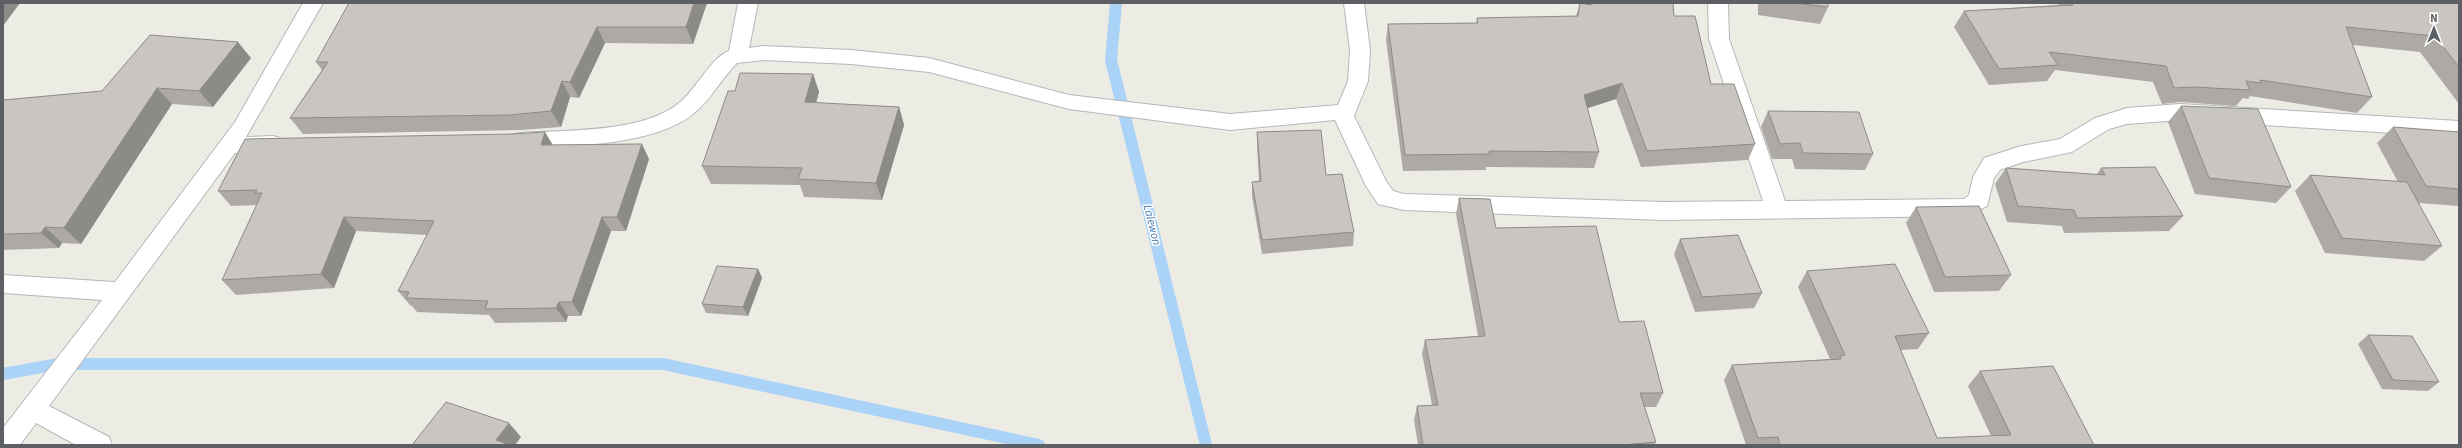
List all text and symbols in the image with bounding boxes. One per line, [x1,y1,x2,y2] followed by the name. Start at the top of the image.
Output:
[2414,8,2454,48] north arrow
[2430,11,2438,26] text: N
[1139,203,1165,247] water label: Lalewon

